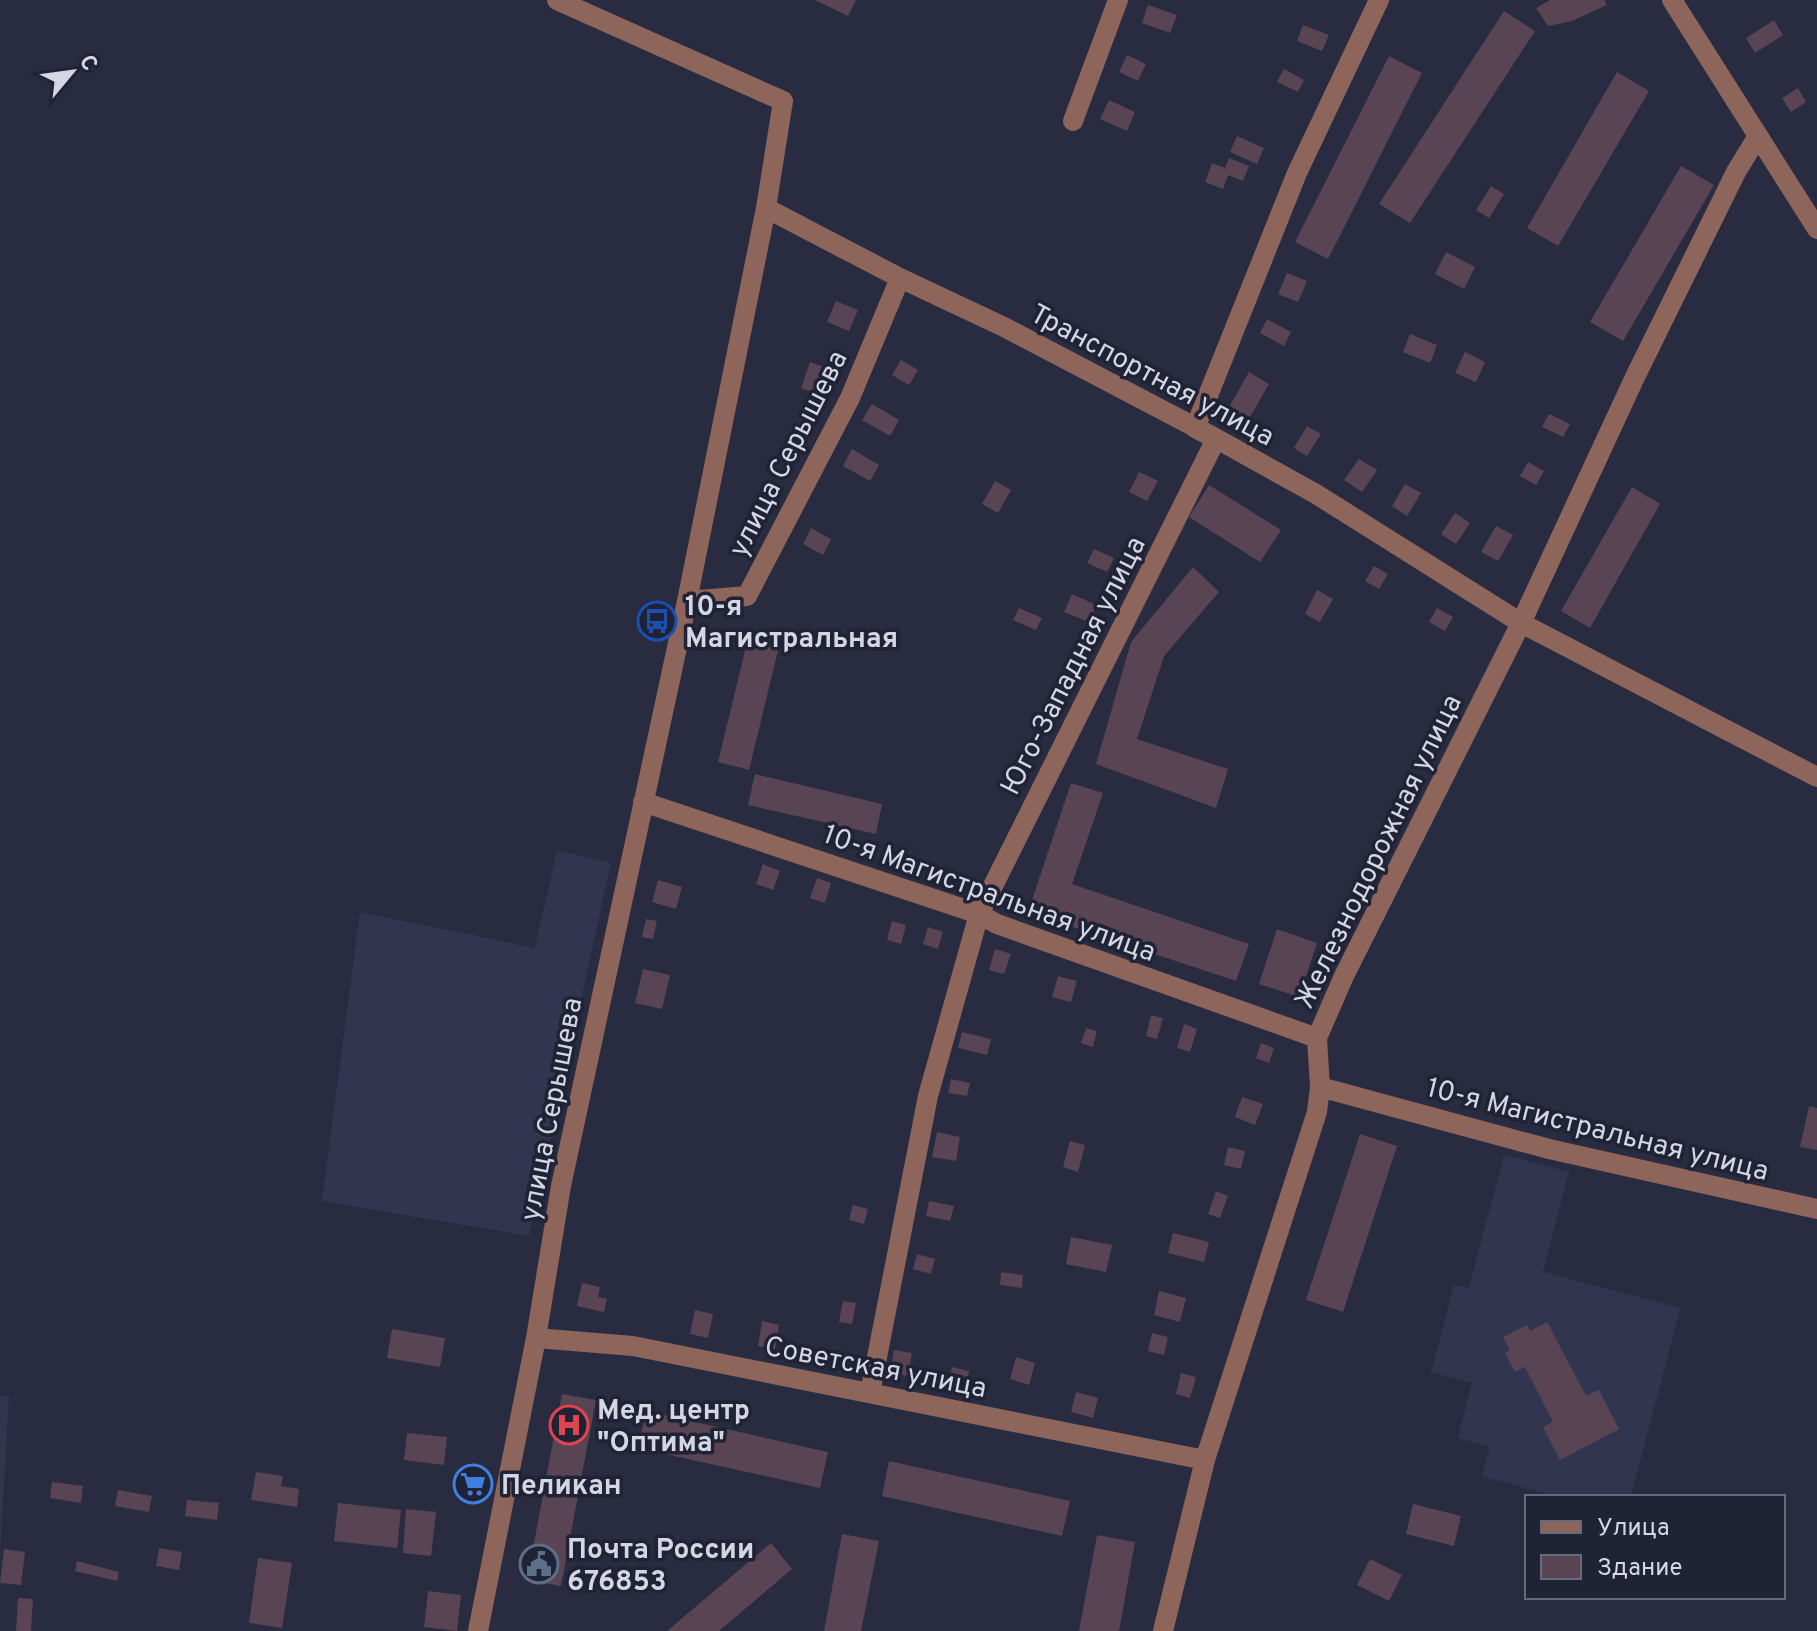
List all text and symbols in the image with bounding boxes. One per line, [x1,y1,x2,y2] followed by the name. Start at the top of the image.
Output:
[32,32,112,112] north arrow
[72,51,103,76] text: С
[1023,297,1280,456] street label: Транспортная улица
[722,345,857,564] street label: улица Серышева
[994,531,1156,802] street label: Юго-Западная улица
[685,590,898,658] place label: 10-я Магистральная
[636,600,678,642] bus stop icon: 10-я Магистральная
[1288,689,1472,1015] street label: Железнодорожная улица
[818,818,1160,972] street label: 10-я Магистральная улица
[514,995,592,1224] street label: улица Серышева
[1422,1071,1772,1191] street label: 10-я Магистральная улица
[761,1330,990,1408] street label: Советская улица
[597,1394,750,1462] place label: Мед. центр "Оптима"
[548,1404,590,1446] hospital icon: Мед. центр "Оптима"
[452,1463,494,1505] supermarket icon: Пеликан
[501,1469,622,1505] place label: Пеликан
[1525,1495,1785,1599] legend
[1597,1514,1670,1544] text: Улица
[567,1533,754,1601] place label: Почта России 676853
[518,1543,560,1585] public building icon: Почта России 676853
[1597,1554,1683,1584] text: Здание

